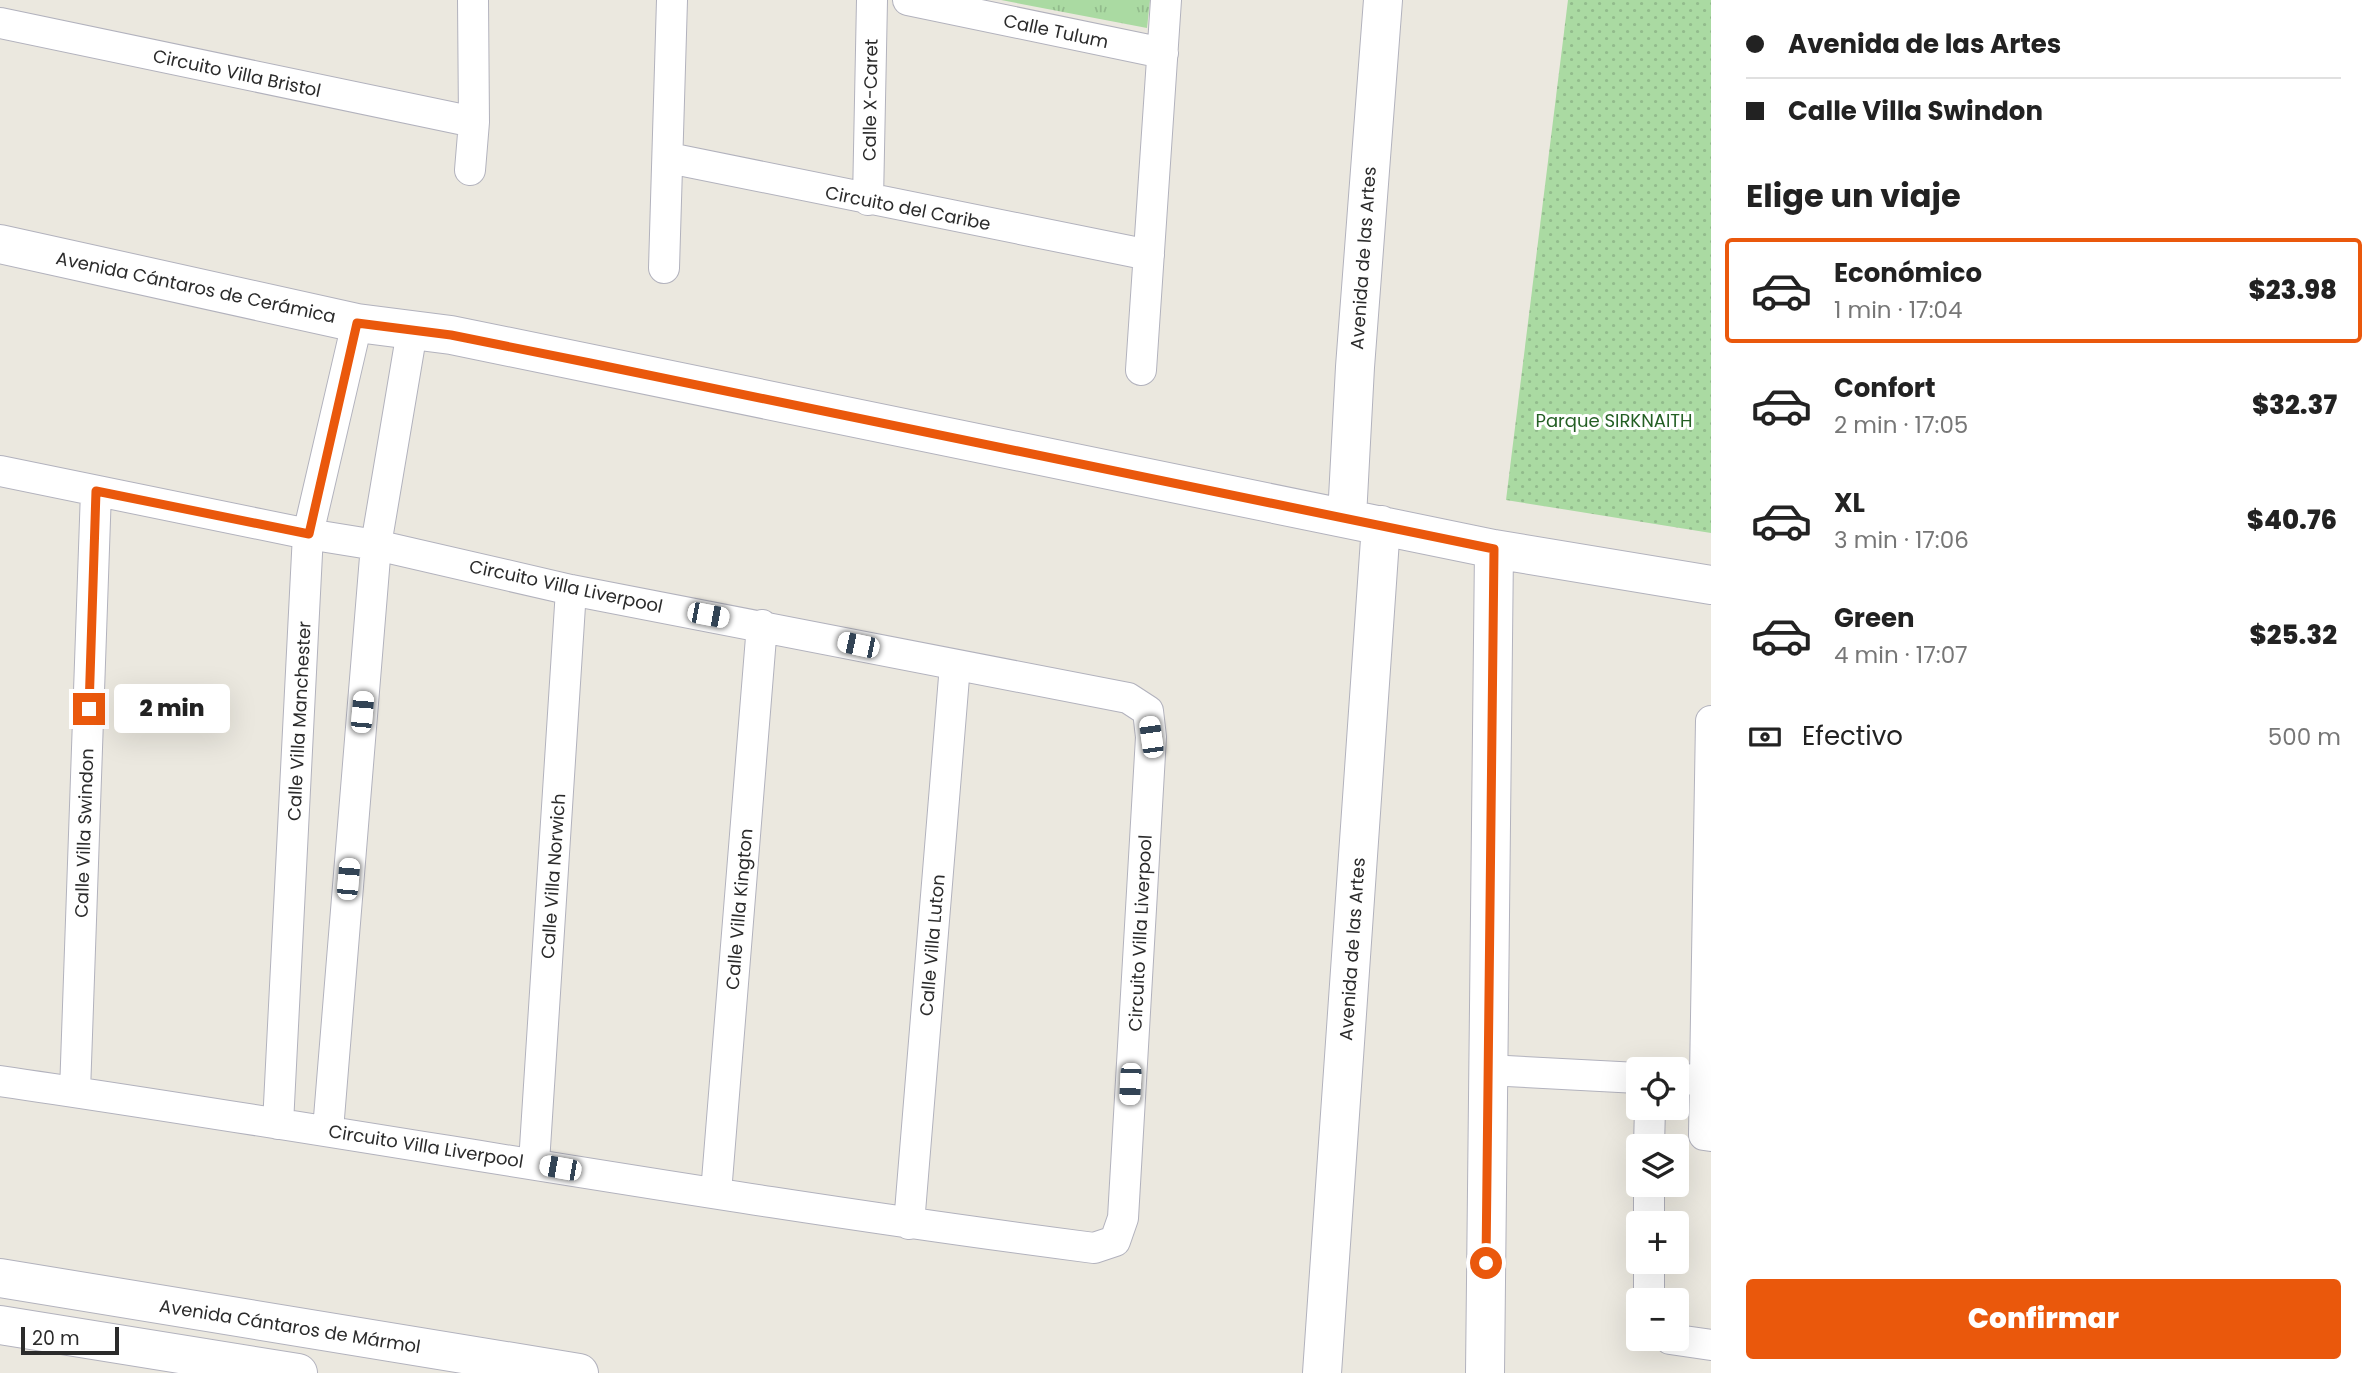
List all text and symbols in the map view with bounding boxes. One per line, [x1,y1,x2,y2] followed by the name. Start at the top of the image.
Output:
[1001,8,1111,54] street label: Calle Tulum
[1788,26,2061,62] text: Avenida de las Artes
[856,39,884,161] street label: Calle X-Caret
[151,43,323,103] street label: Circuito Villa Bristol
[1788,93,2043,129] text: Calle Villa Swindon
[1344,166,1382,350] street label: Avenida de las Artes
[1746,173,1961,218] text: Elige un viaje
[823,180,993,236] street label: Circuito del Caribe
[54,245,338,329] street label: Avenida Cántaros de Cerámica
[1834,255,1982,291] text: Económico
[1750,259,1813,322] icon: car
[2249,272,2337,308] text: $23.98
[1834,294,1962,326] text: 1 min · 17:04
[1834,370,1936,406] text: Confort
[1750,374,1813,437] icon: car
[2252,387,2337,423] text: $32.37
[1535,408,1693,433] park label: Parque SIRKNAITH
[1834,409,1968,441] text: 2 min · 17:05
[1834,485,1865,521] text: XL
[1750,489,1813,552] icon: car
[2247,502,2337,538] text: $40.76
[1834,524,1969,556] text: 3 min · 17:06
[467,553,665,619] street label: Circuito Villa Liverpool
[1834,600,1915,636] text: Green
[686,601,731,629] car
[1750,604,1813,667] icon: car
[2250,617,2337,653] text: $25.32
[281,620,317,821] street label: Calle Villa Manchester
[836,630,881,660] car
[1834,639,1968,671] text: 4 min · 17:07
[114,684,229,734] callout: 2 min
[350,690,375,734] car
[140,692,204,724] text: 2 min
[73,693,105,725] route end
[1138,715,1165,759] car
[1746,718,1784,756] icon: cash
[1802,718,1903,754] text: Efectivo
[2268,721,2341,753] text: 500 m
[69,748,99,918] street label: Calle Villa Swindon
[535,792,571,960] street label: Calle Villa Norwich
[719,827,759,991] street label: Calle Villa Kington
[1122,834,1158,1032] street label: Circuito Villa Liverpool
[336,857,361,901] car
[1333,857,1371,1041] street label: Avenida de las Artes
[913,873,951,1017] street label: Calle Villa Luton
[1626,1057,1689,1351] map controls
[1626,1057,1689,1120] button: locate
[1119,1062,1142,1106] car
[327,1118,525,1174] street label: Circuito Villa Liverpool
[1626,1134,1689,1197] button: layers
[538,1154,583,1182] car
[1626,1211,1689,1274] button: +
[1470,1247,1502,1279] route start
[1746,1279,2341,1359] button: Confirmar
[1626,1288,1689,1351] button: −
[158,1293,422,1359] street label: Avenida Cántaros de Mármol
[21,1324,119,1356] scale bar
[32,1325,80,1352] text: 20 m

